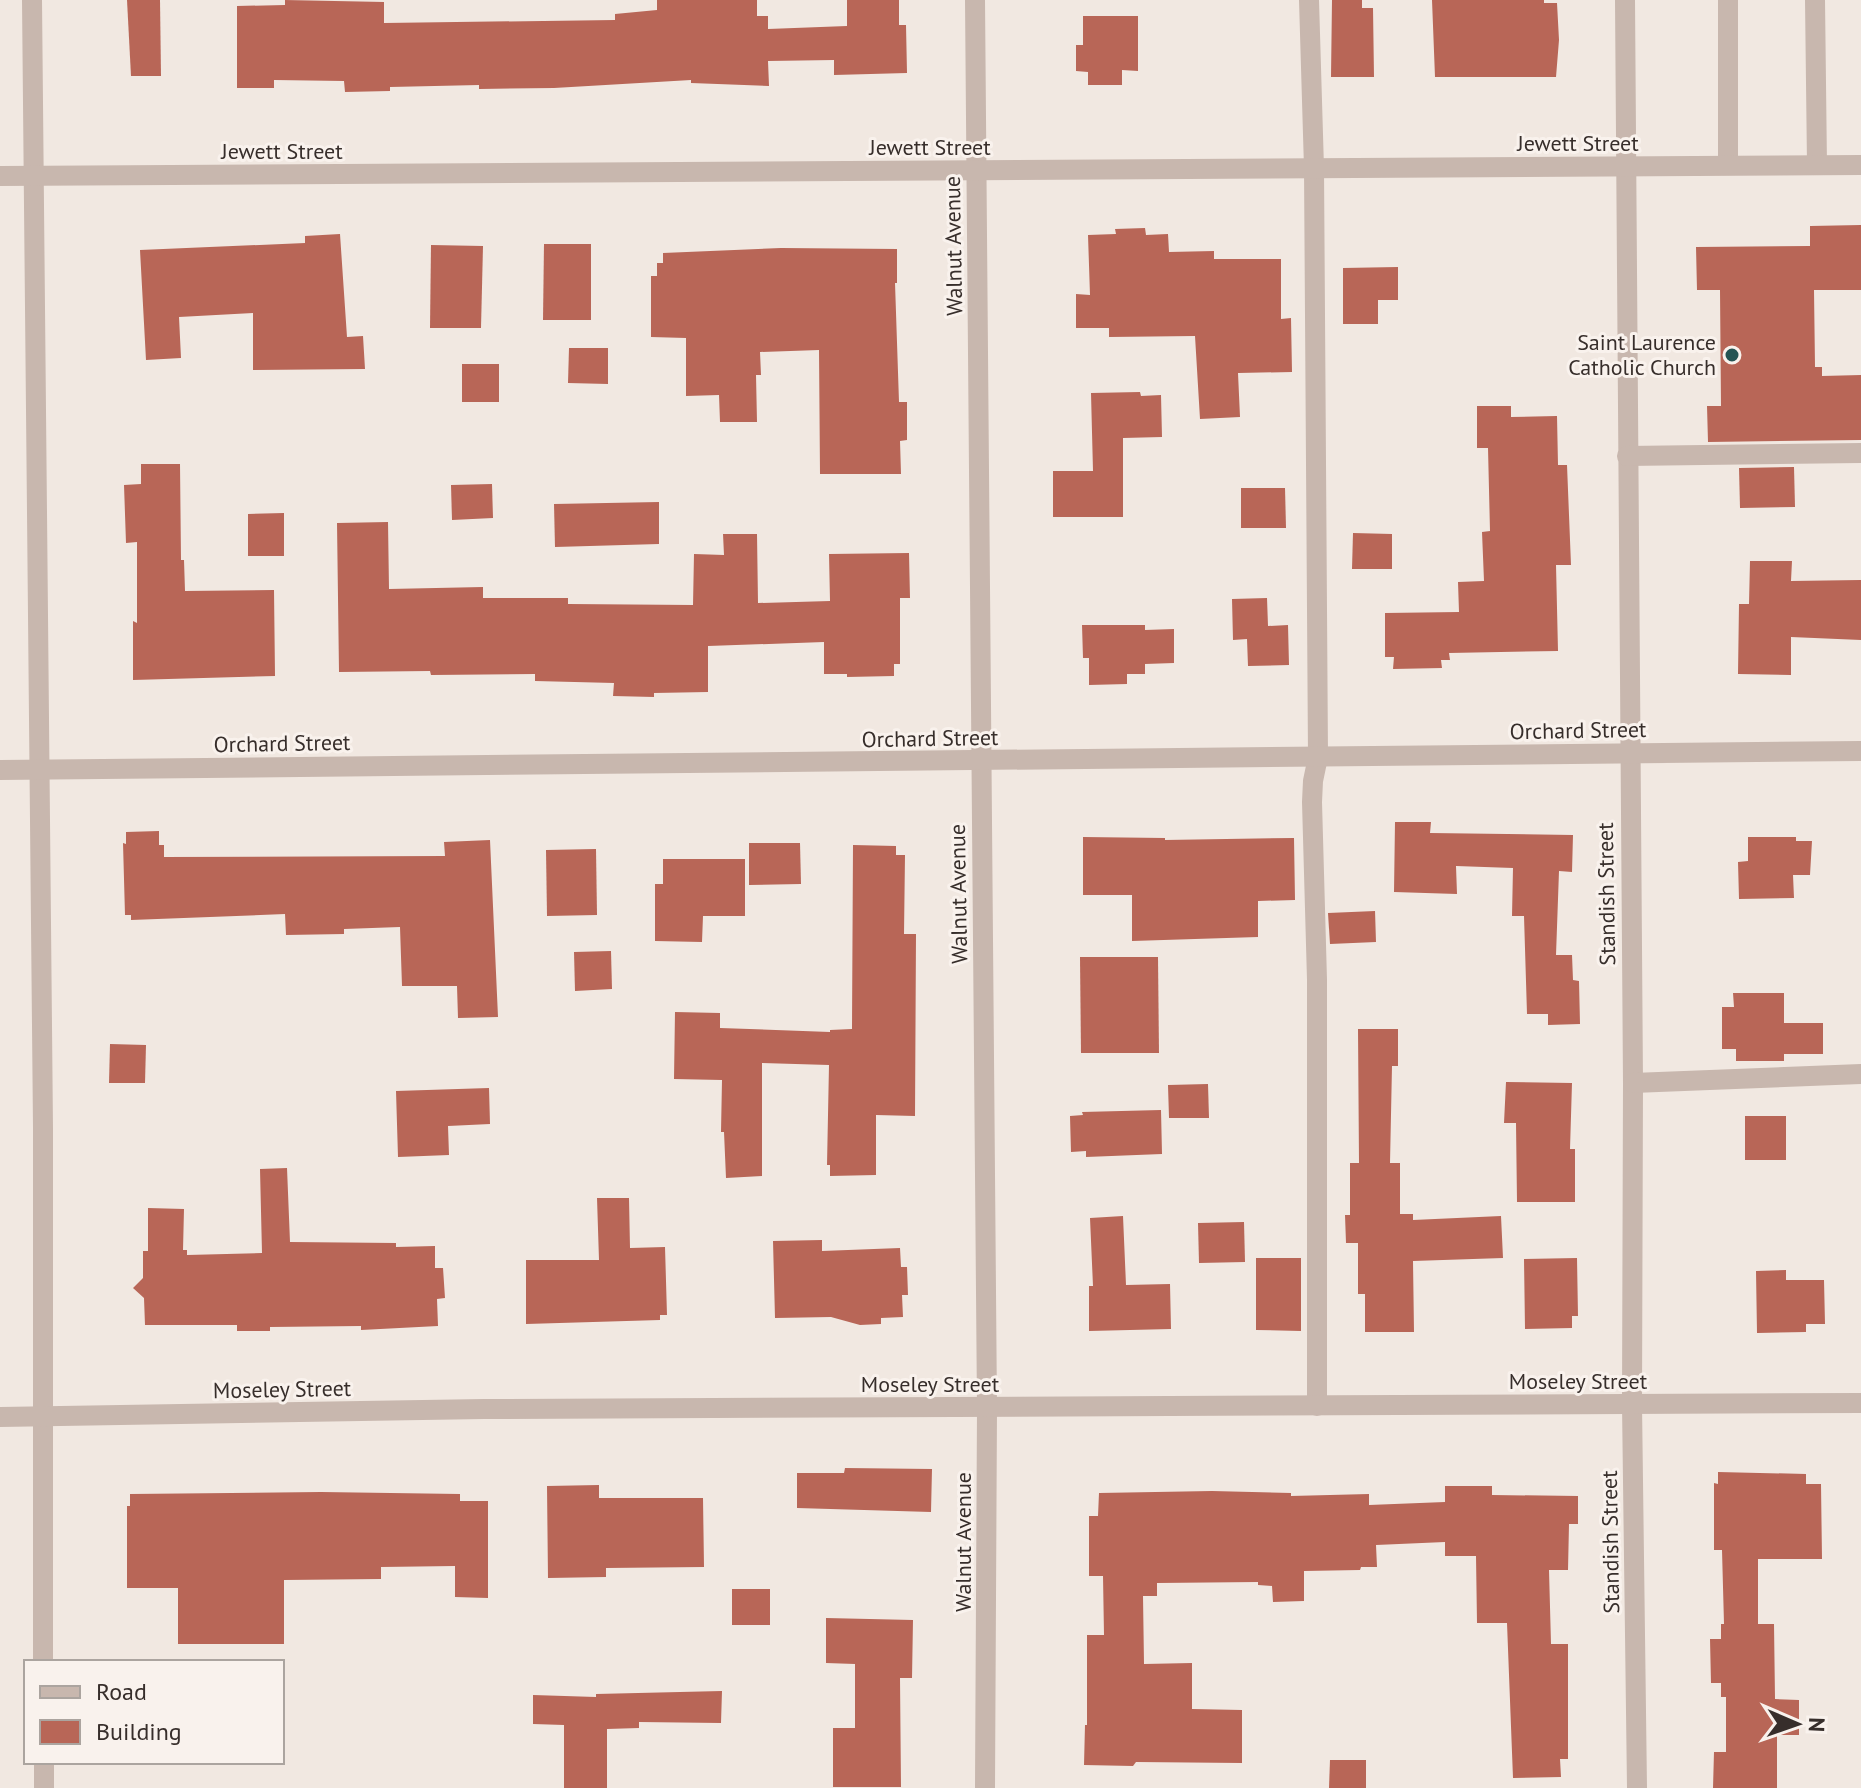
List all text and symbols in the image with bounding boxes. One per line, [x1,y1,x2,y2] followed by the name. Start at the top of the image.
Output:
[1516,129,1639,157] street label: Jewett Street
[868,133,991,161] street label: Jewett Street
[220,137,343,165] street label: Jewett Street
[938,176,968,316] street label: Walnut Avenue
[1568,328,1716,381] place label: Saint Laurence Catholic Church
[1723,346,1741,364] marker: Saint Laurence Catholic Church
[1509,715,1647,745] street label: Orchard Street
[861,723,999,753] street label: Orchard Street
[213,728,351,758] street label: Orchard Street
[1591,822,1621,966] street label: Standish Street
[943,824,973,964] street label: Walnut Avenue
[1509,1367,1648,1395] street label: Moseley Street
[861,1370,1000,1398] street label: Moseley Street
[213,1374,352,1404] street label: Moseley Street
[1595,1470,1625,1614] street label: Standish Street
[949,1472,977,1612] street label: Walnut Avenue
[24,1660,284,1764] legend
[96,1676,147,1707] text: Road
[1757,1684,1837,1764] north arrow
[96,1716,182,1747] text: Building
[1803,1717,1831,1732] text: N

